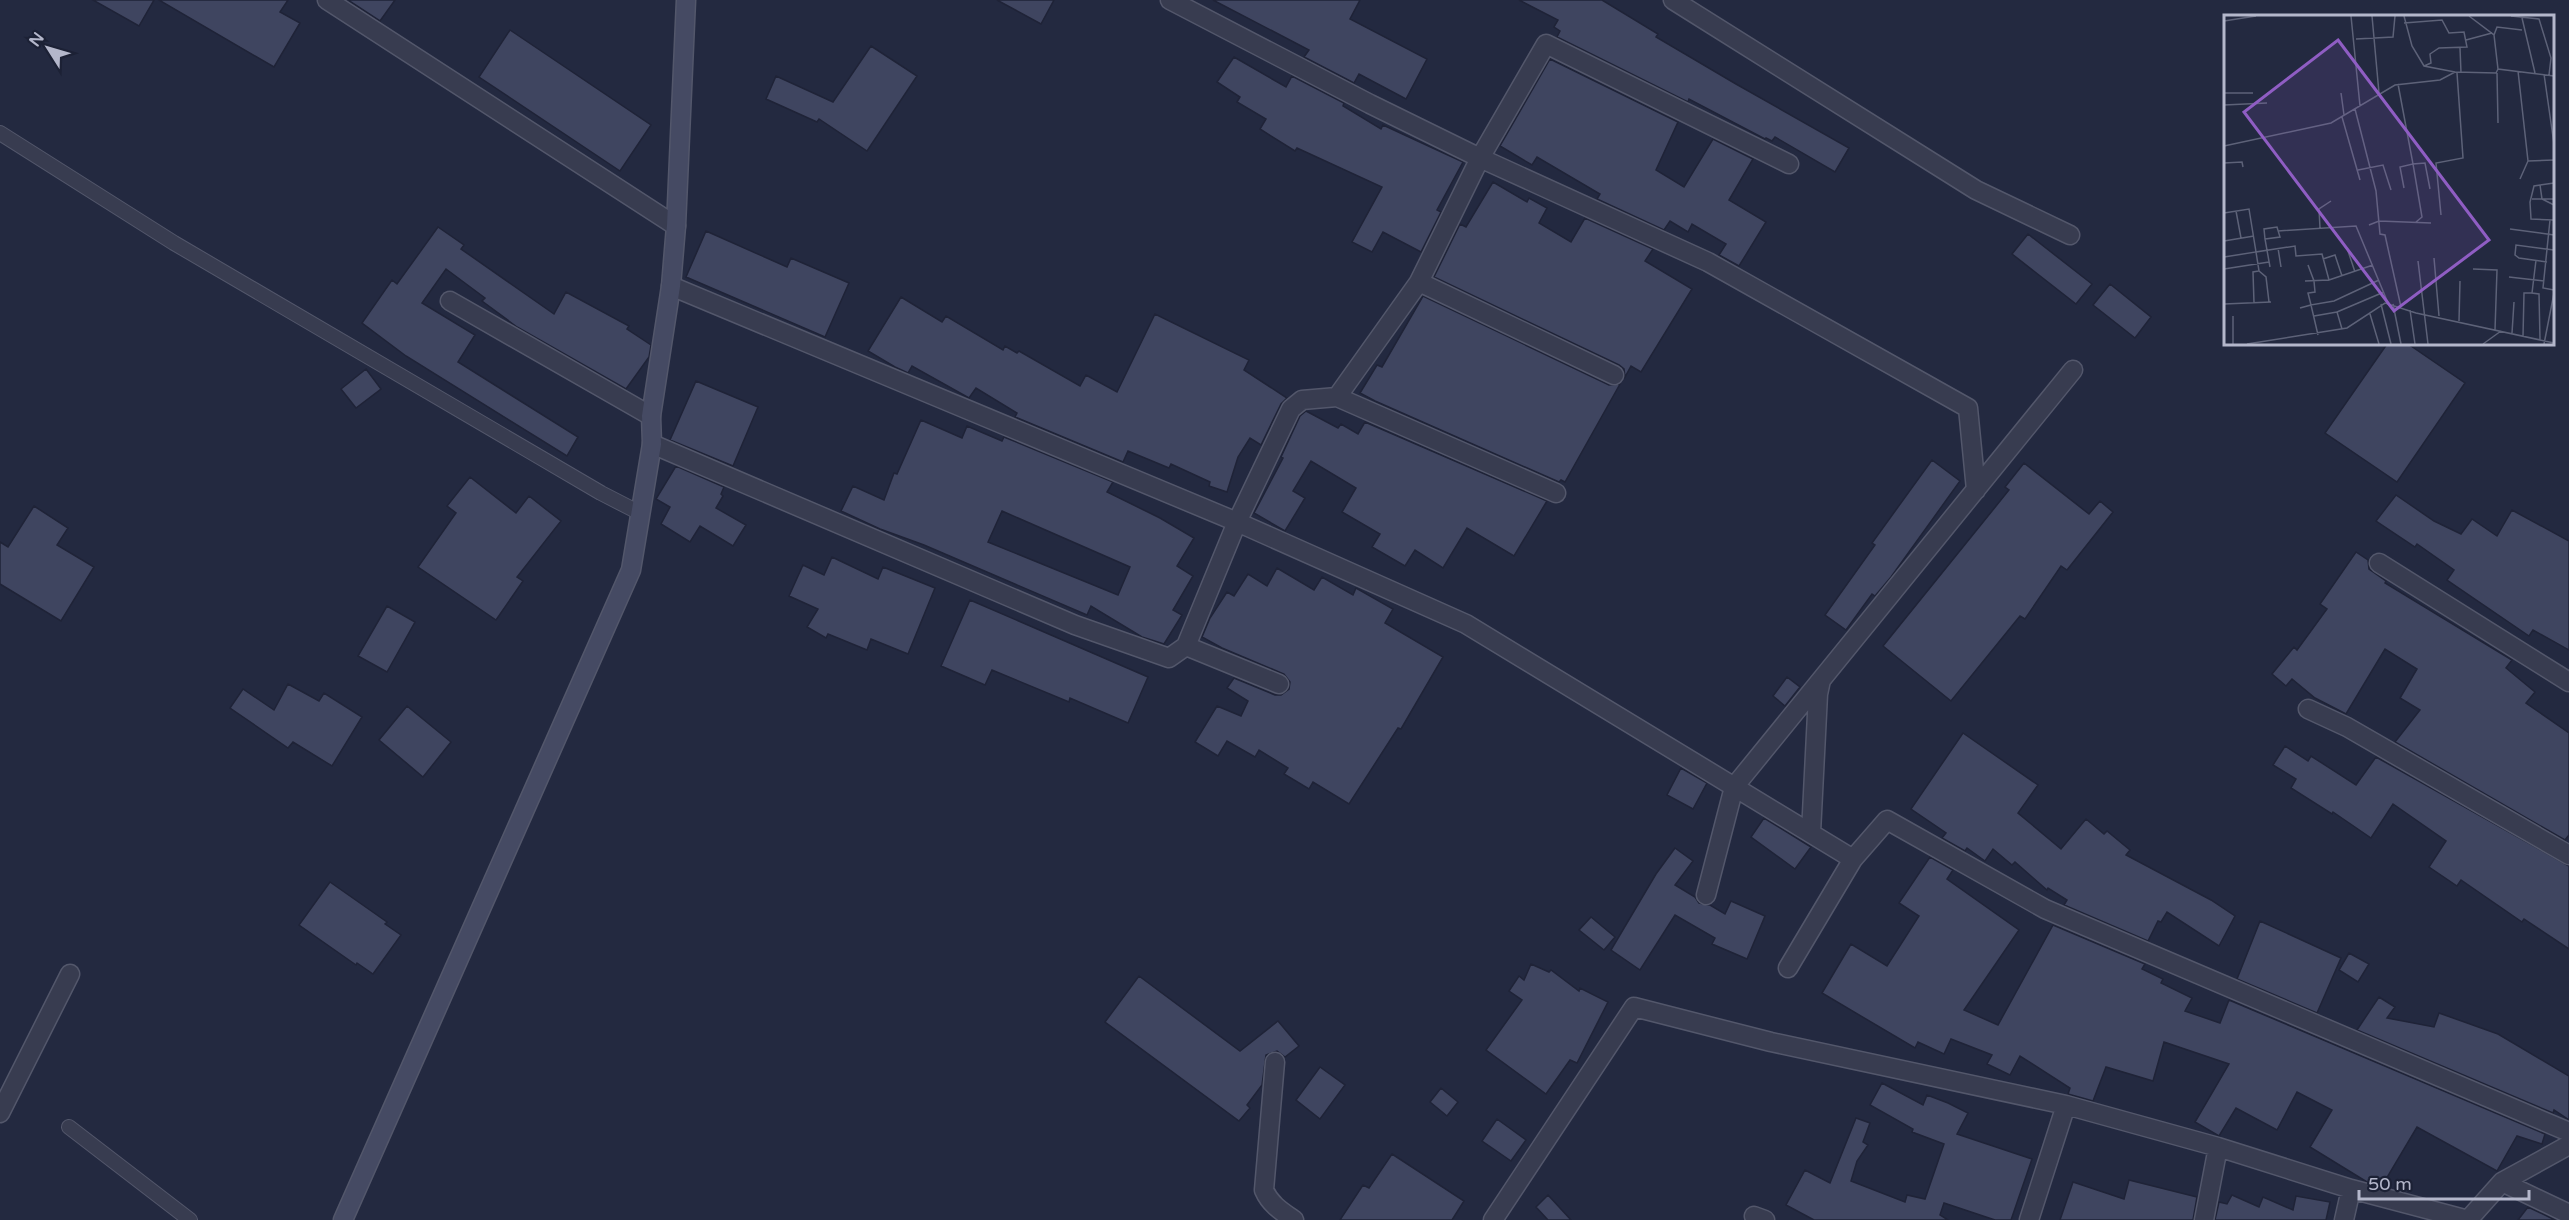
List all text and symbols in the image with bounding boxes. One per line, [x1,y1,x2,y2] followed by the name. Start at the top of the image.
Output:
[2224,15,2554,345] inset map
[18,18,78,78] north arrow
[25,28,49,51] text: N
[2359,1163,2528,1201] scale bar
[2368,1173,2412,1195] text: 50 m

